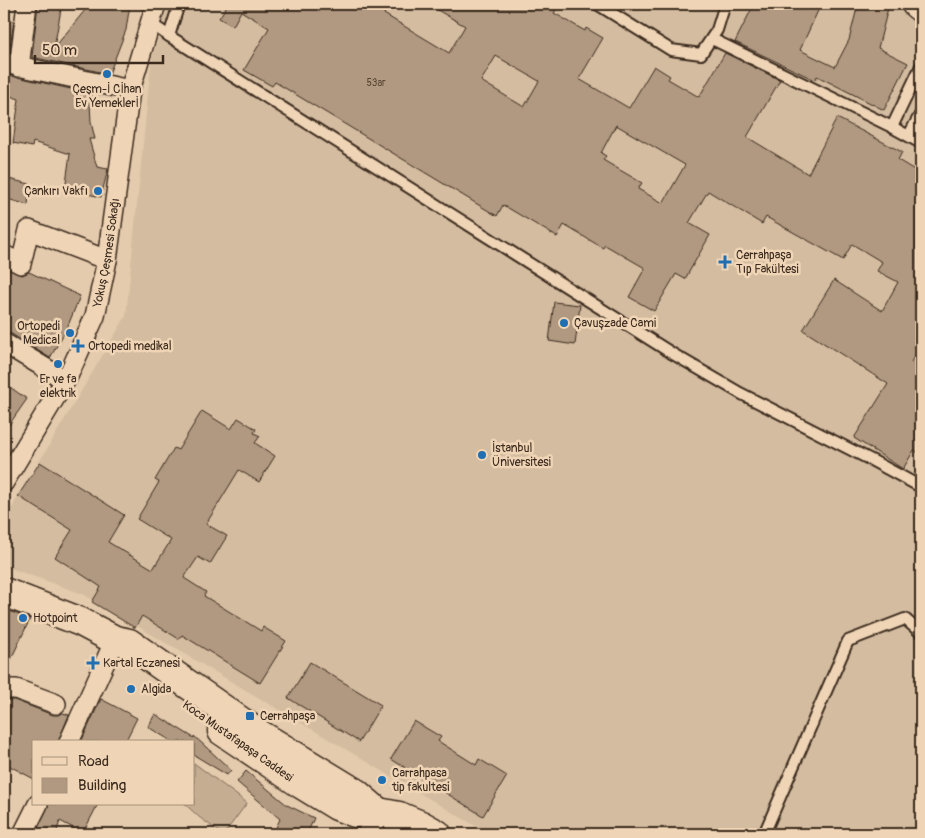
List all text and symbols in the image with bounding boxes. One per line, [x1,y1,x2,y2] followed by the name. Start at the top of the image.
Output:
[35,32,162,64] scale bar
[42,41,77,60] text: 50 m
[101,68,113,80] marker: Çeşm-İ Cİhan Ev Yemeklerİ
[366,77,386,89] house number: 53ar
[73,81,142,111] place label: Çeşm-İ Cİhan Ev Yemeklerİ
[24,184,88,199] place label: Çankırı Vakfı
[92,185,104,197] marker: Çankırı Vakfı
[90,197,123,310] street label: Yokuş Çeşmesi Sokağı
[736,248,799,277] place label: Cerrahpaşa Tıp Fakültesi
[718,255,732,269] marker: Cerrahpaşa Tıp Fakültesi
[574,316,656,331] place label: Çavuşzade Cami
[558,317,570,329] marker: Çavuşzade Cami
[17,319,60,348] place label: Ortopedi Medical
[64,327,76,339] marker: Ortopedi Medical
[88,339,172,354] place label: Ortopedi medikal
[72,340,84,352] marker: Ortopedi medikal
[52,358,64,370] marker: Er ve fa elektrik
[39,372,77,401] place label: Er ve fa elektrik
[492,440,551,470] place label: İstanbul Üniversitesi
[476,449,488,461] marker: İstanbul Üniversitesi
[33,611,78,626] place label: Hotpoint
[17,612,29,624] marker: Hotpoint
[103,656,180,671] place label: Kartal Eczanesi
[87,657,99,669] marker: Kartal Eczanesi
[141,682,172,697] place label: Algida
[125,683,137,695] marker: Algida
[180,698,296,785] street label: Koca Mustafapaşa Caddesi
[260,709,316,724] place label: Cerrahpaşa
[244,710,256,722] marker: Cerrahpaşa
[32,740,195,806] legend
[78,752,109,771] text: Road
[391,766,449,795] place label: Carrahpasa tip fakultesi
[376,774,388,786] marker: Carrahpasa tip fakultesi
[78,776,126,795] text: Building

